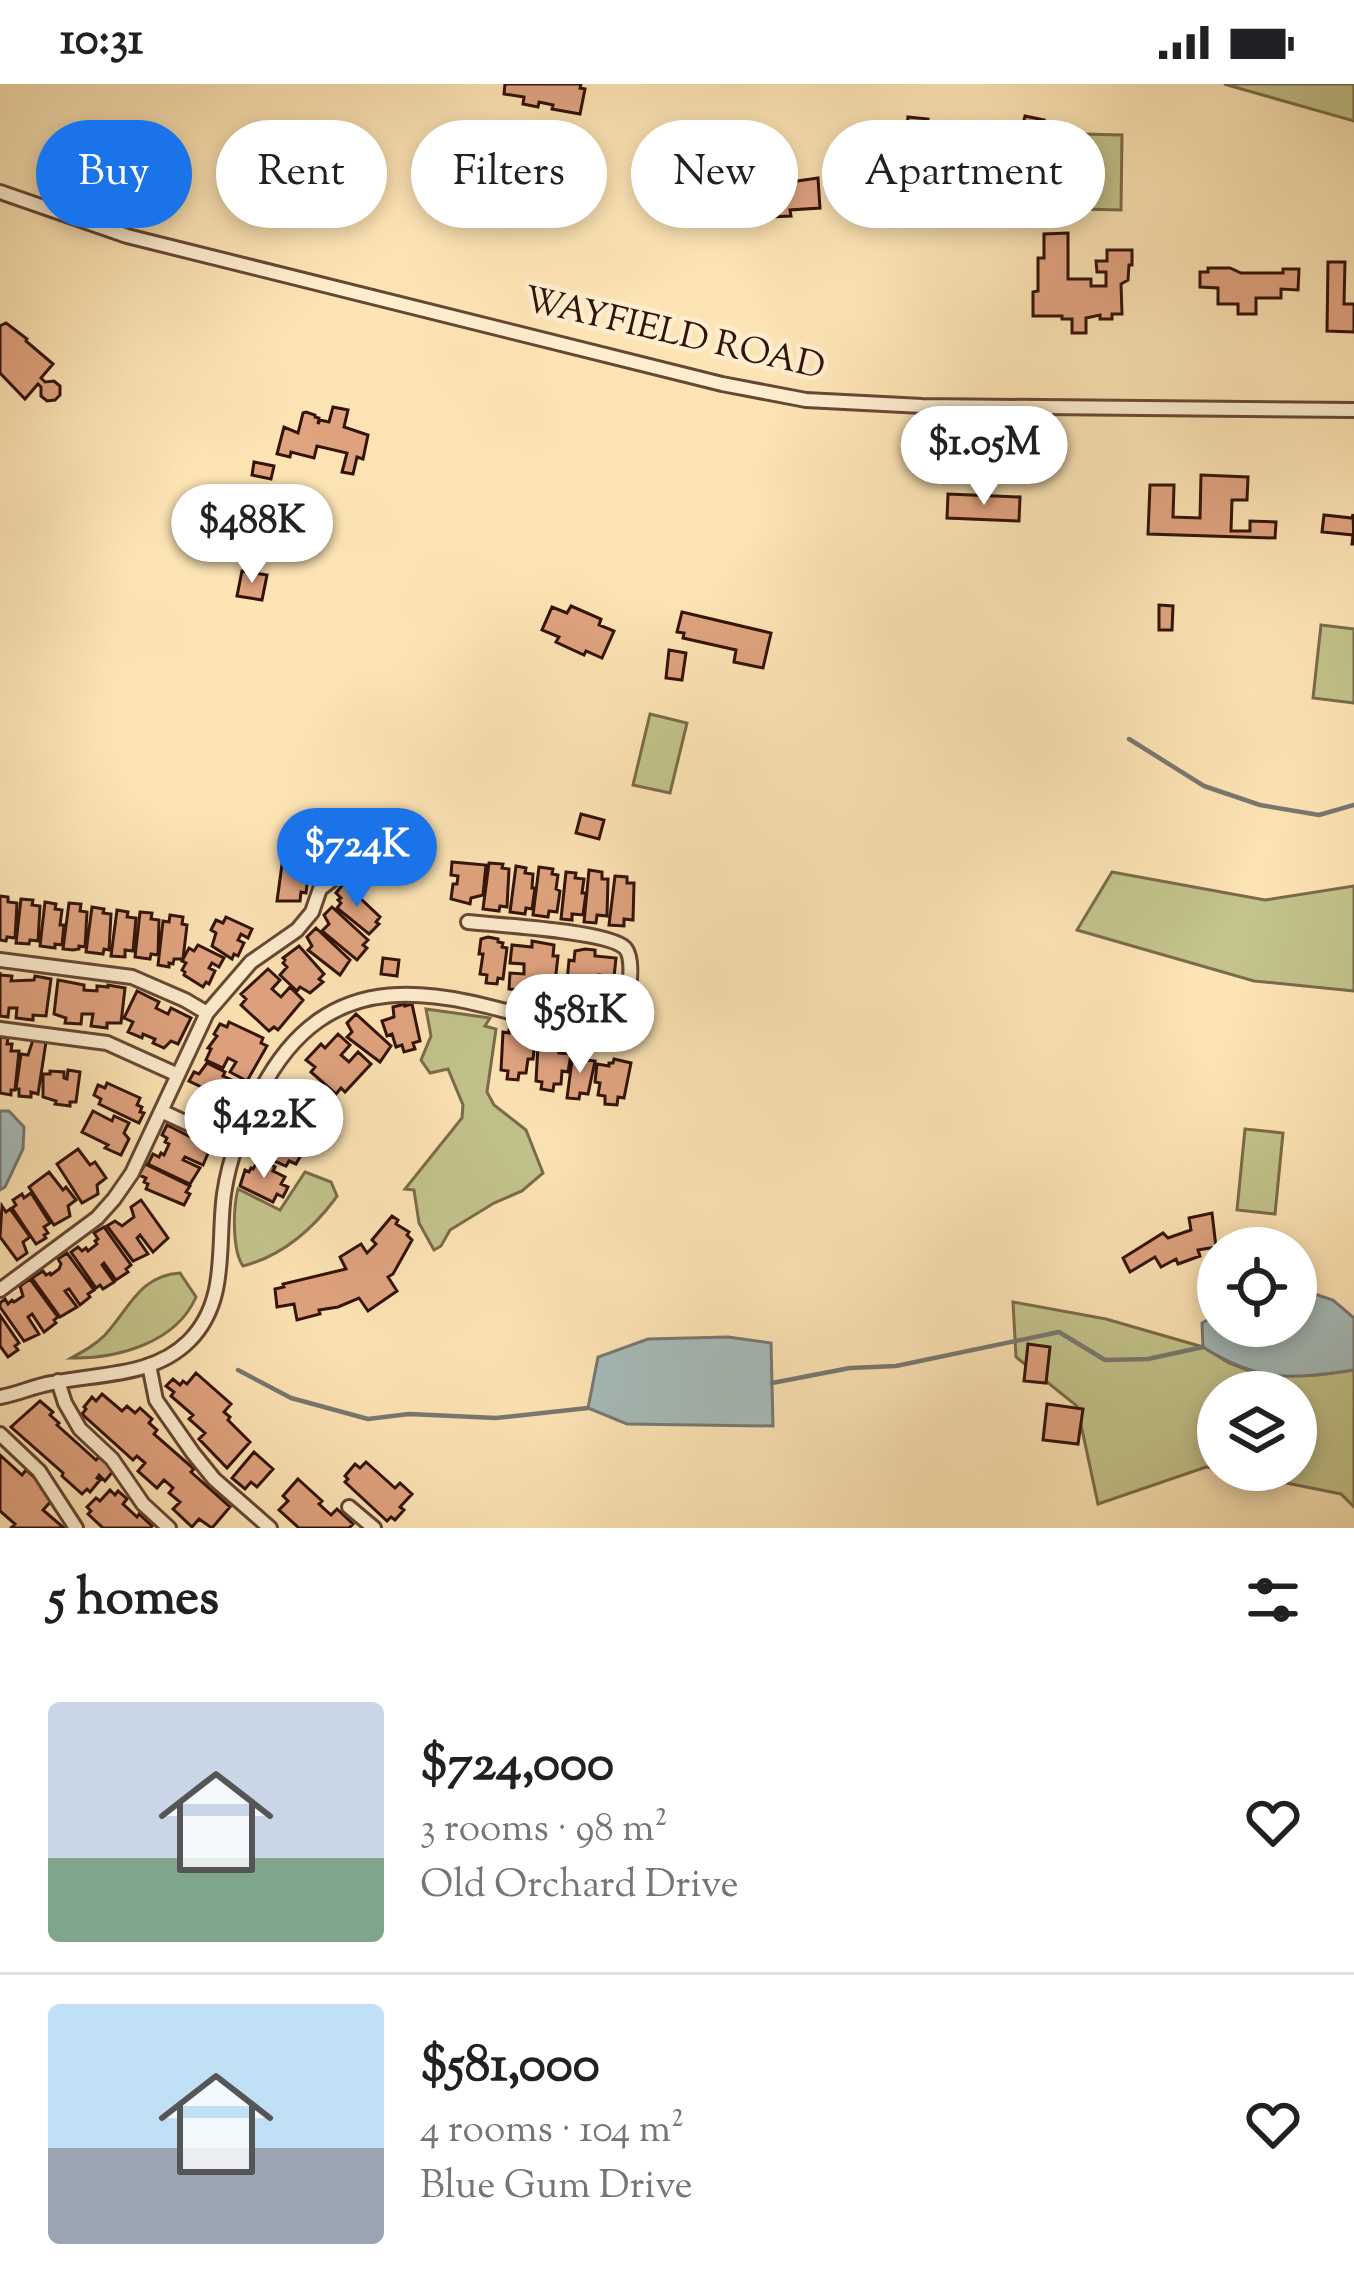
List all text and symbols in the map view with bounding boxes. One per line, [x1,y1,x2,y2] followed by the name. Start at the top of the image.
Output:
[60,10,143,75] text: 10:31
[36,120,192,228] chip: Buy
[216,120,387,228] chip: Rent
[411,120,607,228] chip: Filters
[631,120,798,228] chip: New
[822,120,1105,228] chip: Apartment
[518,275,830,395] street label: WAYFIELD ROAD
[886,406,1082,508] pin: $1.05M
[928,417,1040,473] text: $1.05M
[168,484,336,586] pin: $488K
[198,495,306,551] text: $488K
[273,808,441,910] pin: $724K
[304,819,410,875] text: $724K
[496,974,664,1076] pin: $581K
[532,985,628,1041] text: $581K
[180,1079,348,1181] pin: $422K
[211,1090,317,1146] text: $422K
[1197,1227,1317,1491] map controls
[1197,1227,1317,1347] button: locate
[1197,1371,1317,1491] button: layers
[48,1564,219,1637] text: 5 homes
[1240,1567,1306,1633] icon: filters
[420,1730,614,1803] text: $724,000
[144,1750,288,1894] icon: home
[1240,1789,1306,1855] icon: heart
[420,1803,668,1859] text: 3 rooms · 98 m²
[420,1859,739,1915] text: Old Orchard Drive
[420,2031,600,2104] text: $581,000
[144,2052,288,2196] icon: home
[1240,2091,1306,2157] icon: heart
[420,2104,684,2160] text: 4 rooms · 104 m²
[420,2160,693,2216] text: Blue Gum Drive

